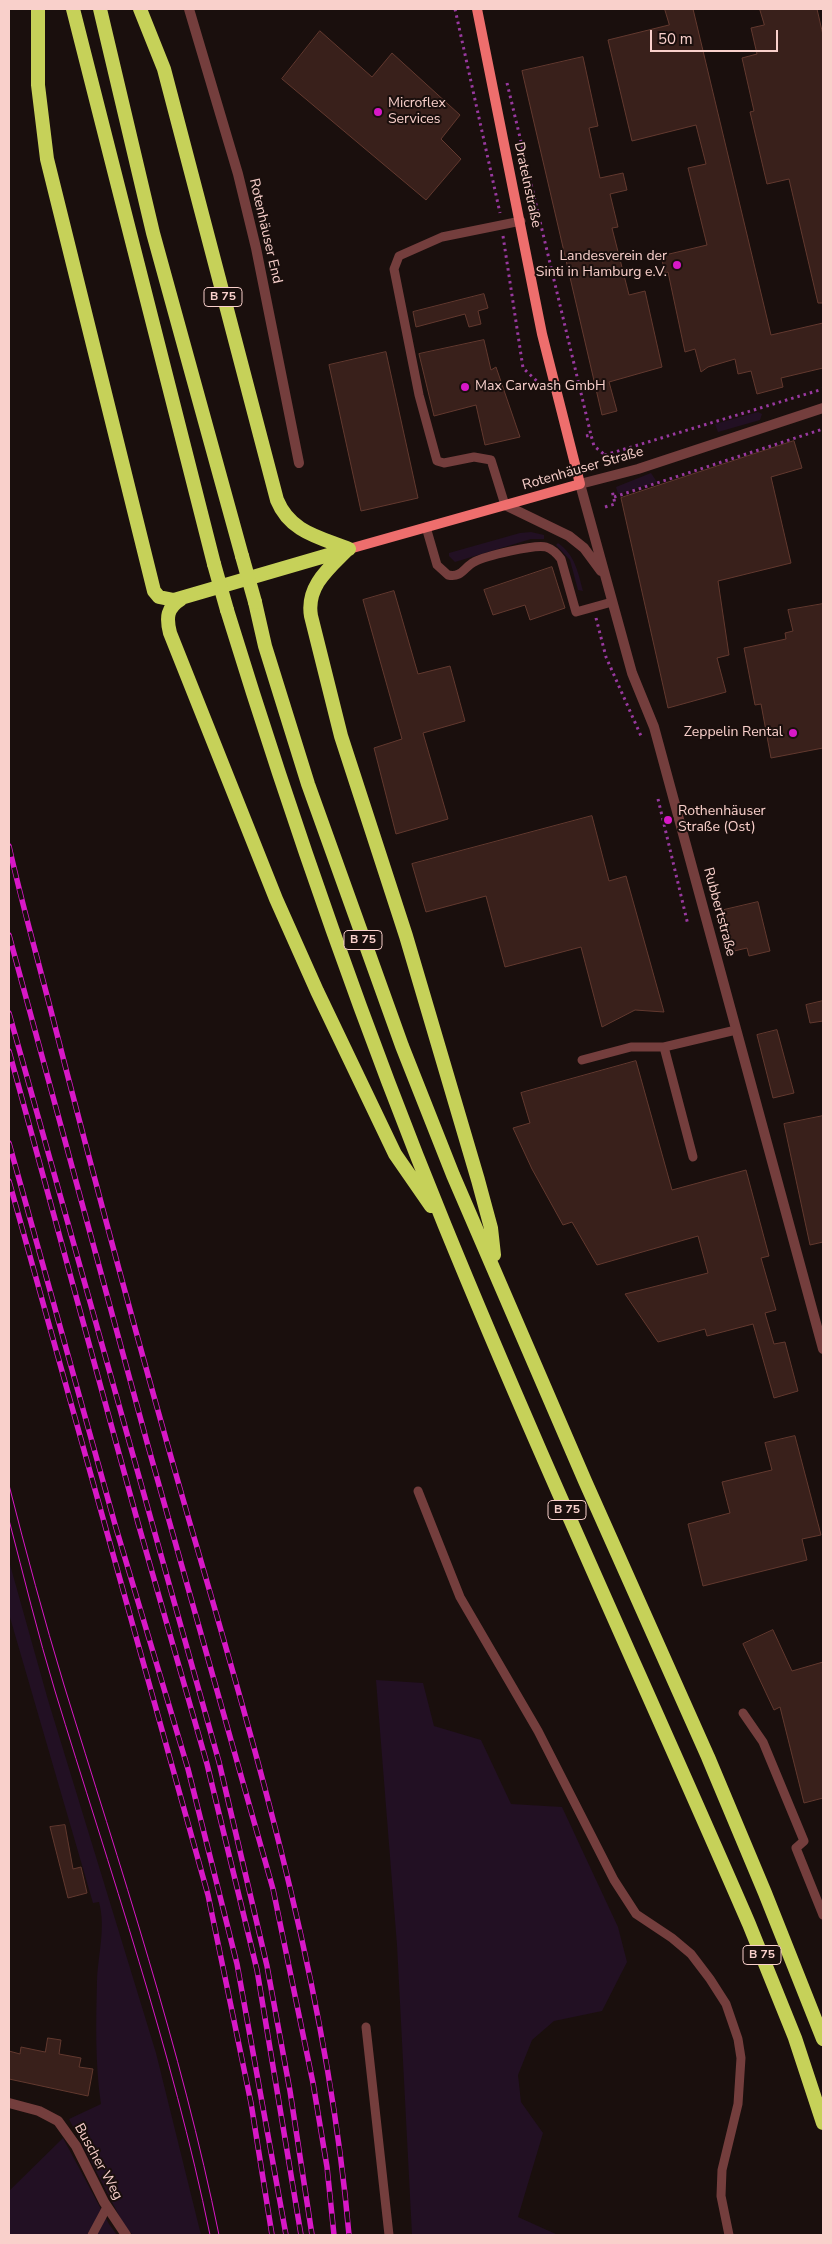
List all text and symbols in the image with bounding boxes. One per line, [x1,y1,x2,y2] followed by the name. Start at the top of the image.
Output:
[652,20,780,52] scale bar
[658,29,693,49] text: 50 m
[388,96,446,128] place label: Microflex Services
[372,106,384,118] marker: Microflex Services
[510,141,544,229] street label: Dratelnstraße
[245,177,285,285] street label: Rotenhäuser End
[536,249,667,282] place label: Landesverein der Sinti in Hamburg e.V.
[671,259,683,271] marker: Landesverein der Sinti in Hamburg e.V.
[204,288,242,306] road number: B 75
[475,379,606,395] place label: Max Carwash GmbH
[459,381,471,393] marker: Max Carwash GmbH
[521,444,645,494] street label: Rotenhäuser Straße
[684,725,783,741] place label: Zeppelin Rental
[787,727,799,739] marker: Zeppelin Rental
[678,804,766,836] place label: Rothenhäuser Straße (Ost)
[662,814,674,826] marker: Rothenhäuser Straße (Ost)
[699,866,739,958] street label: Rubbertstraße
[344,930,382,950] road number: B 75
[548,1500,586,1520] road number: B 75
[743,1946,781,1964] road number: B 75
[70,2121,126,2203] street label: Buscher Weg

